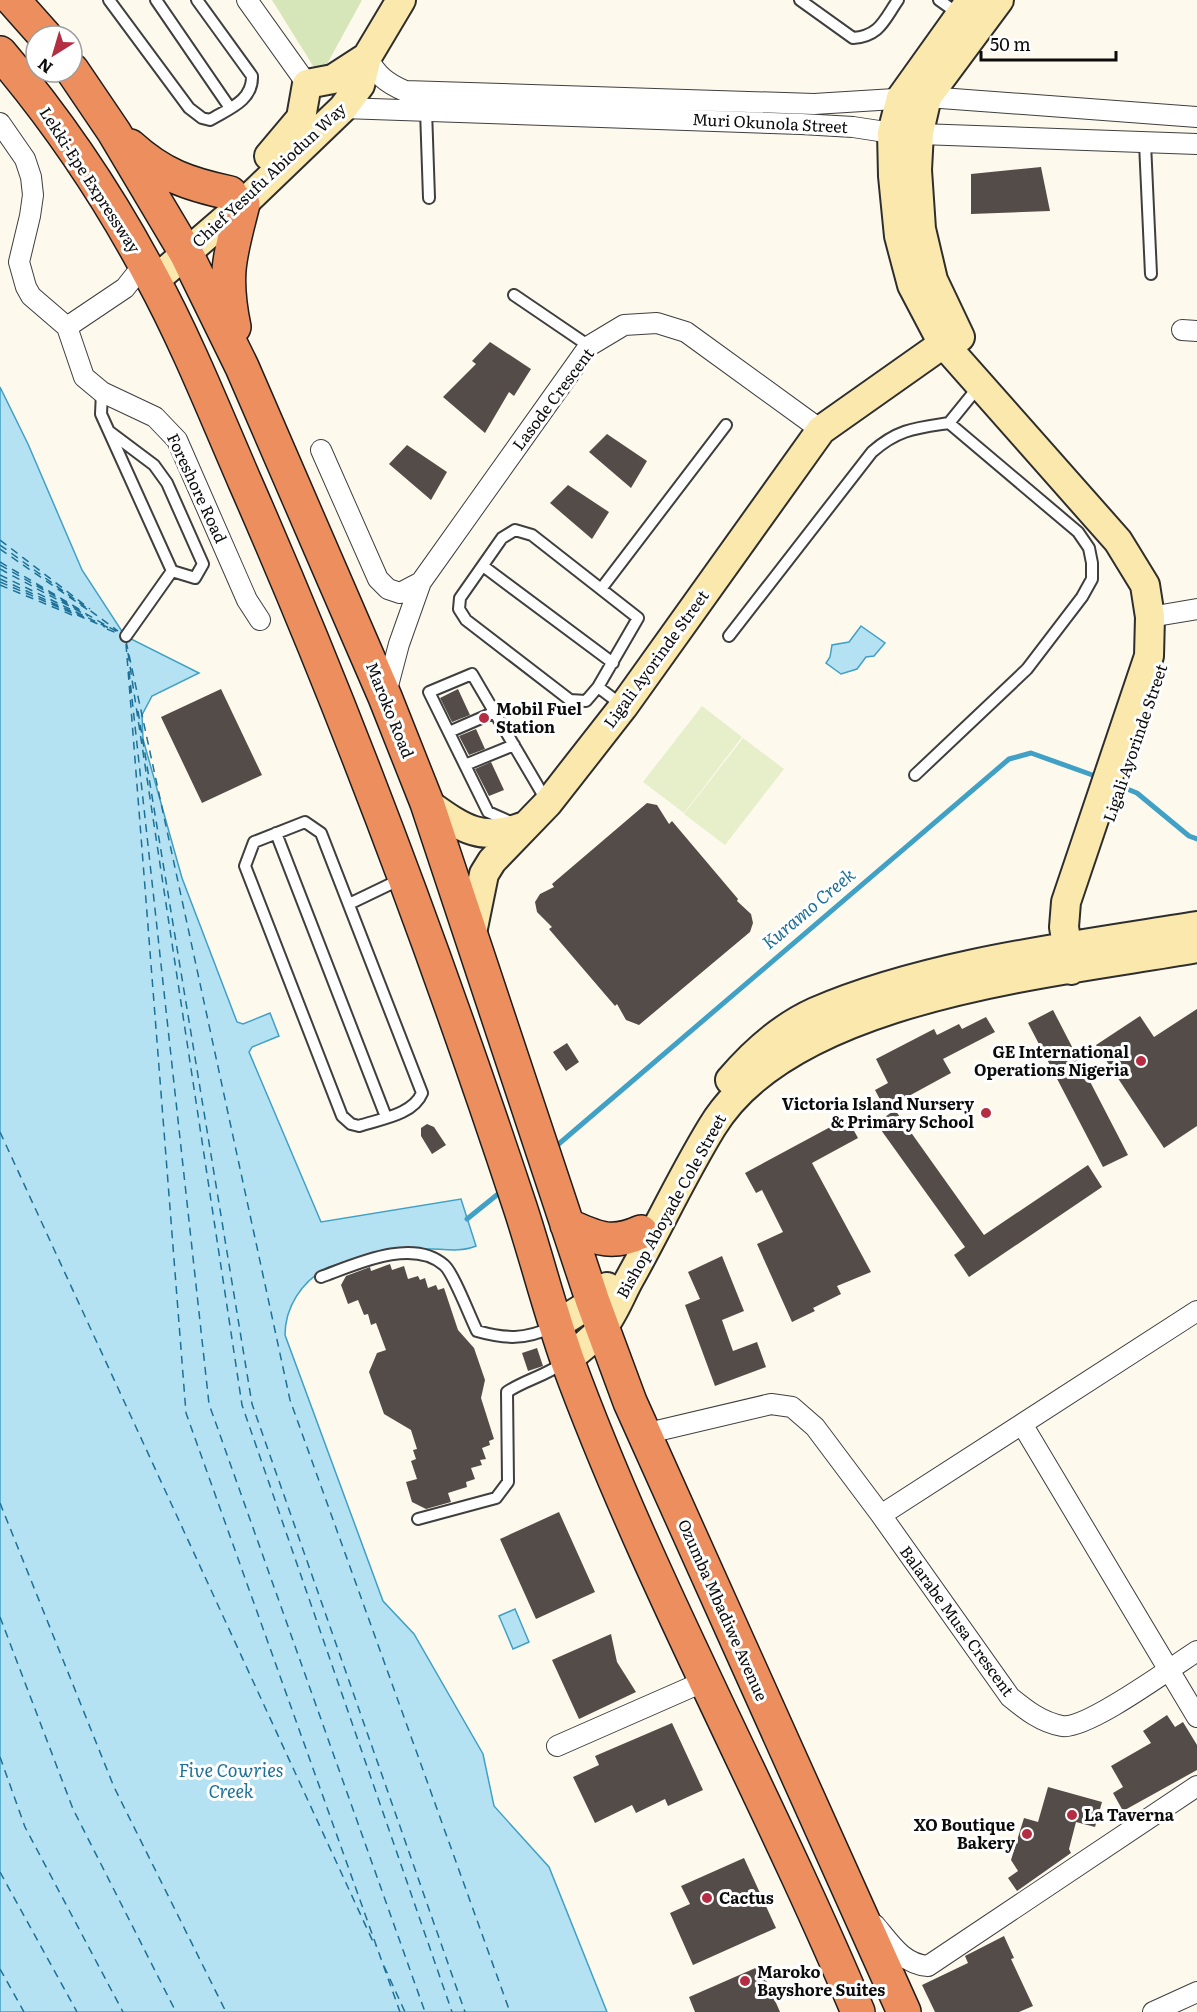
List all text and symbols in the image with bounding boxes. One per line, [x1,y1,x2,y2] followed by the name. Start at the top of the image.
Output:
[24,24,84,84] north arrow
[981,24,1116,62] scale bar
[990,30,1031,57] text: 50 m
[32,53,57,80] text: N
[186,96,351,252] street label: Chief Yesufu Abiodun Way
[35,102,148,258] street label: Lekki-Epe Expressway
[692,106,849,138] street label: Muri Okunola Street
[506,342,599,455] street label: Lasode Crescent
[162,429,234,547] street label: Foreshore Road
[597,584,714,732] street label: Ligali Ayorinde Street
[361,658,421,761] street label: Maroko Road
[1096,660,1173,825] street label: Ligali Ayorinde Street
[496,696,582,738] place label: Mobil Fuel Station
[477,711,491,725] marker: Mobil Fuel Station
[756,861,861,955] water label: Kuramo Creek
[974,1039,1130,1081] place label: GE International Operations Nigeria
[1134,1054,1148,1068] marker: GE International Operations Nigeria
[782,1091,974,1133] place label: Victoria Island Nursery & Primary School
[979,1106,993,1120] marker: Victoria Island Nursery & Primary School
[609,1108,731,1302] street label: Bishop Aboyade Cole Street
[673,1515,775,1704] street label: Ozumba Mbadiwe Avenue
[895,1540,1021,1701] street label: Balarabe Musa Crescent
[178,1756,284,1804] water label: Five Cowries Creek
[1084,1802,1175,1826] place label: La Taverna
[1065,1808,1079,1822] marker: La Taverna
[914,1812,1015,1854] place label: XO Boutique Bakery
[1020,1827,1034,1841] marker: XO Boutique Bakery
[719,1885,774,1909] place label: Cactus
[700,1891,714,1905] marker: Cactus
[757,1959,885,2001] place label: Maroko Bayshore Suites
[738,1974,752,1988] marker: Maroko Bayshore Suites

